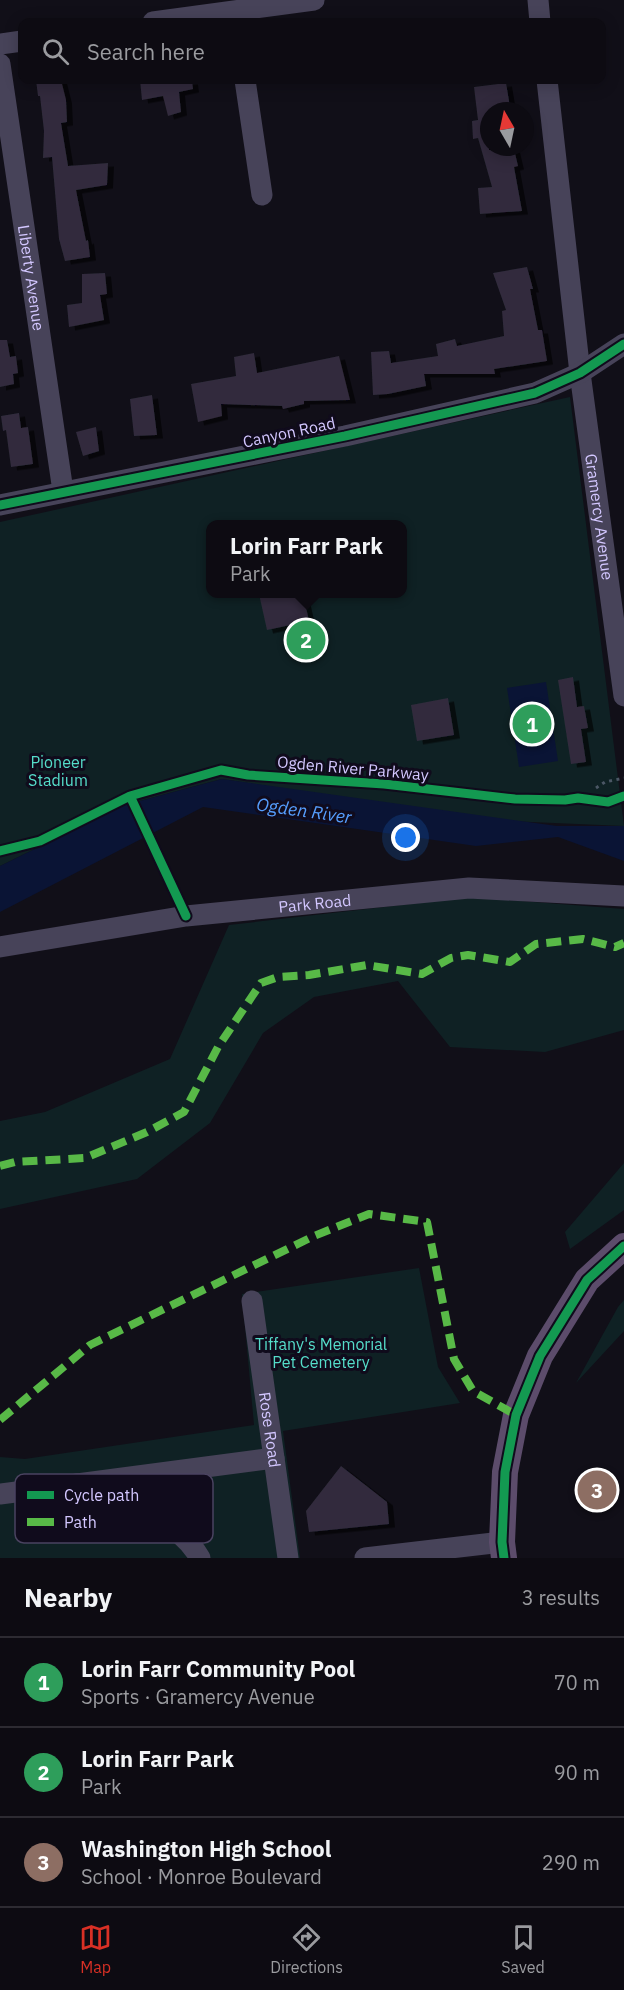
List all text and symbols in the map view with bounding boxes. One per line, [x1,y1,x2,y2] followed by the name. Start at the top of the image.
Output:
[18,18,606,84] search box
[39,35,72,68] icon: search
[87,37,205,66] text: Search here
[480,102,534,156] north arrow
[14,223,49,332] street label: Liberty Avenue
[241,412,337,452] street label: Canyon Road
[581,452,618,581] street label: Gramercy Avenue
[206,520,407,598] popup
[230,531,383,560] text: Lorin Farr Park
[230,560,270,587] text: Park
[286,618,326,662] pin: 2
[512,702,552,746] pin: 1
[276,751,430,785] street label: Ogden River Parkway
[28,752,88,790] park label: Pioneer Stadium
[255,792,354,829] water label: Ogden River
[391,823,420,852] your location
[277,890,352,917] street label: Park Road
[255,1334,387,1372] park label: Tiffany's Memorial Pet Cemetery
[255,1391,285,1469] street label: Rose Road
[578,1468,616,1512] pin: 3
[15,1474,213,1543] legend
[64,1485,139,1505] text: Cycle path
[64,1512,97,1532] text: Path
[24,1580,112,1614] text: Nearby
[522,1584,600,1611] text: 3 results
[81,1654,355,1683] text: Lorin Farr Community Pool
[38,1669,50,1696] text: 1
[554,1669,600,1696] text: 70 m
[81,1683,315,1710] text: Sports · Gramercy Avenue
[81,1744,234,1773] text: Lorin Farr Park
[38,1759,50,1786] text: 2
[554,1759,600,1786] text: 90 m
[81,1773,121,1800] text: Park
[81,1834,331,1863] text: Washington High School
[38,1849,50,1876] text: 3
[542,1849,600,1876] text: 290 m
[81,1863,322,1890] text: School · Monroe Boulevard
[79,1921,112,1977] tab: Map
[270,1921,343,1977] tab: Directions
[501,1921,545,1977] tab: Saved

